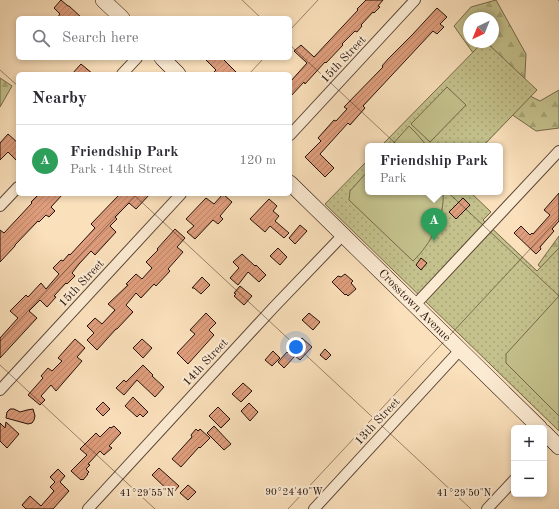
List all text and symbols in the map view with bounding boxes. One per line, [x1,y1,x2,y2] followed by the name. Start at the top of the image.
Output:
[463,12,499,48] north arrow
[16,16,292,60] search box
[30,27,52,49] icon: search
[62,31,139,46] text: Search here
[318,33,369,86] street label: 15th Street
[32,90,87,107] text: Nearby
[365,143,503,195] popup
[70,145,179,160] text: Friendship Park
[40,154,50,167] text: A
[239,154,276,167] text: 120 m
[380,154,488,169] text: Friendship Park
[70,163,173,176] text: Park · 14th Street
[380,172,407,185] text: Park
[421,208,447,241] pin: A
[56,257,107,310] street label: 15th Street
[376,267,453,344] street label: Crosstown Avenue
[181,337,231,389] street label: 14th Street
[286,337,306,357] your location
[353,396,403,448] street label: 13th Street
[511,425,547,497] map controls
[511,425,547,461] button: +
[511,461,547,497] button: −
[265,487,323,497] text: 90°24'40"W
[120,488,175,498] text: 41°29'55"N
[437,488,492,498] text: 41°29'50"N

